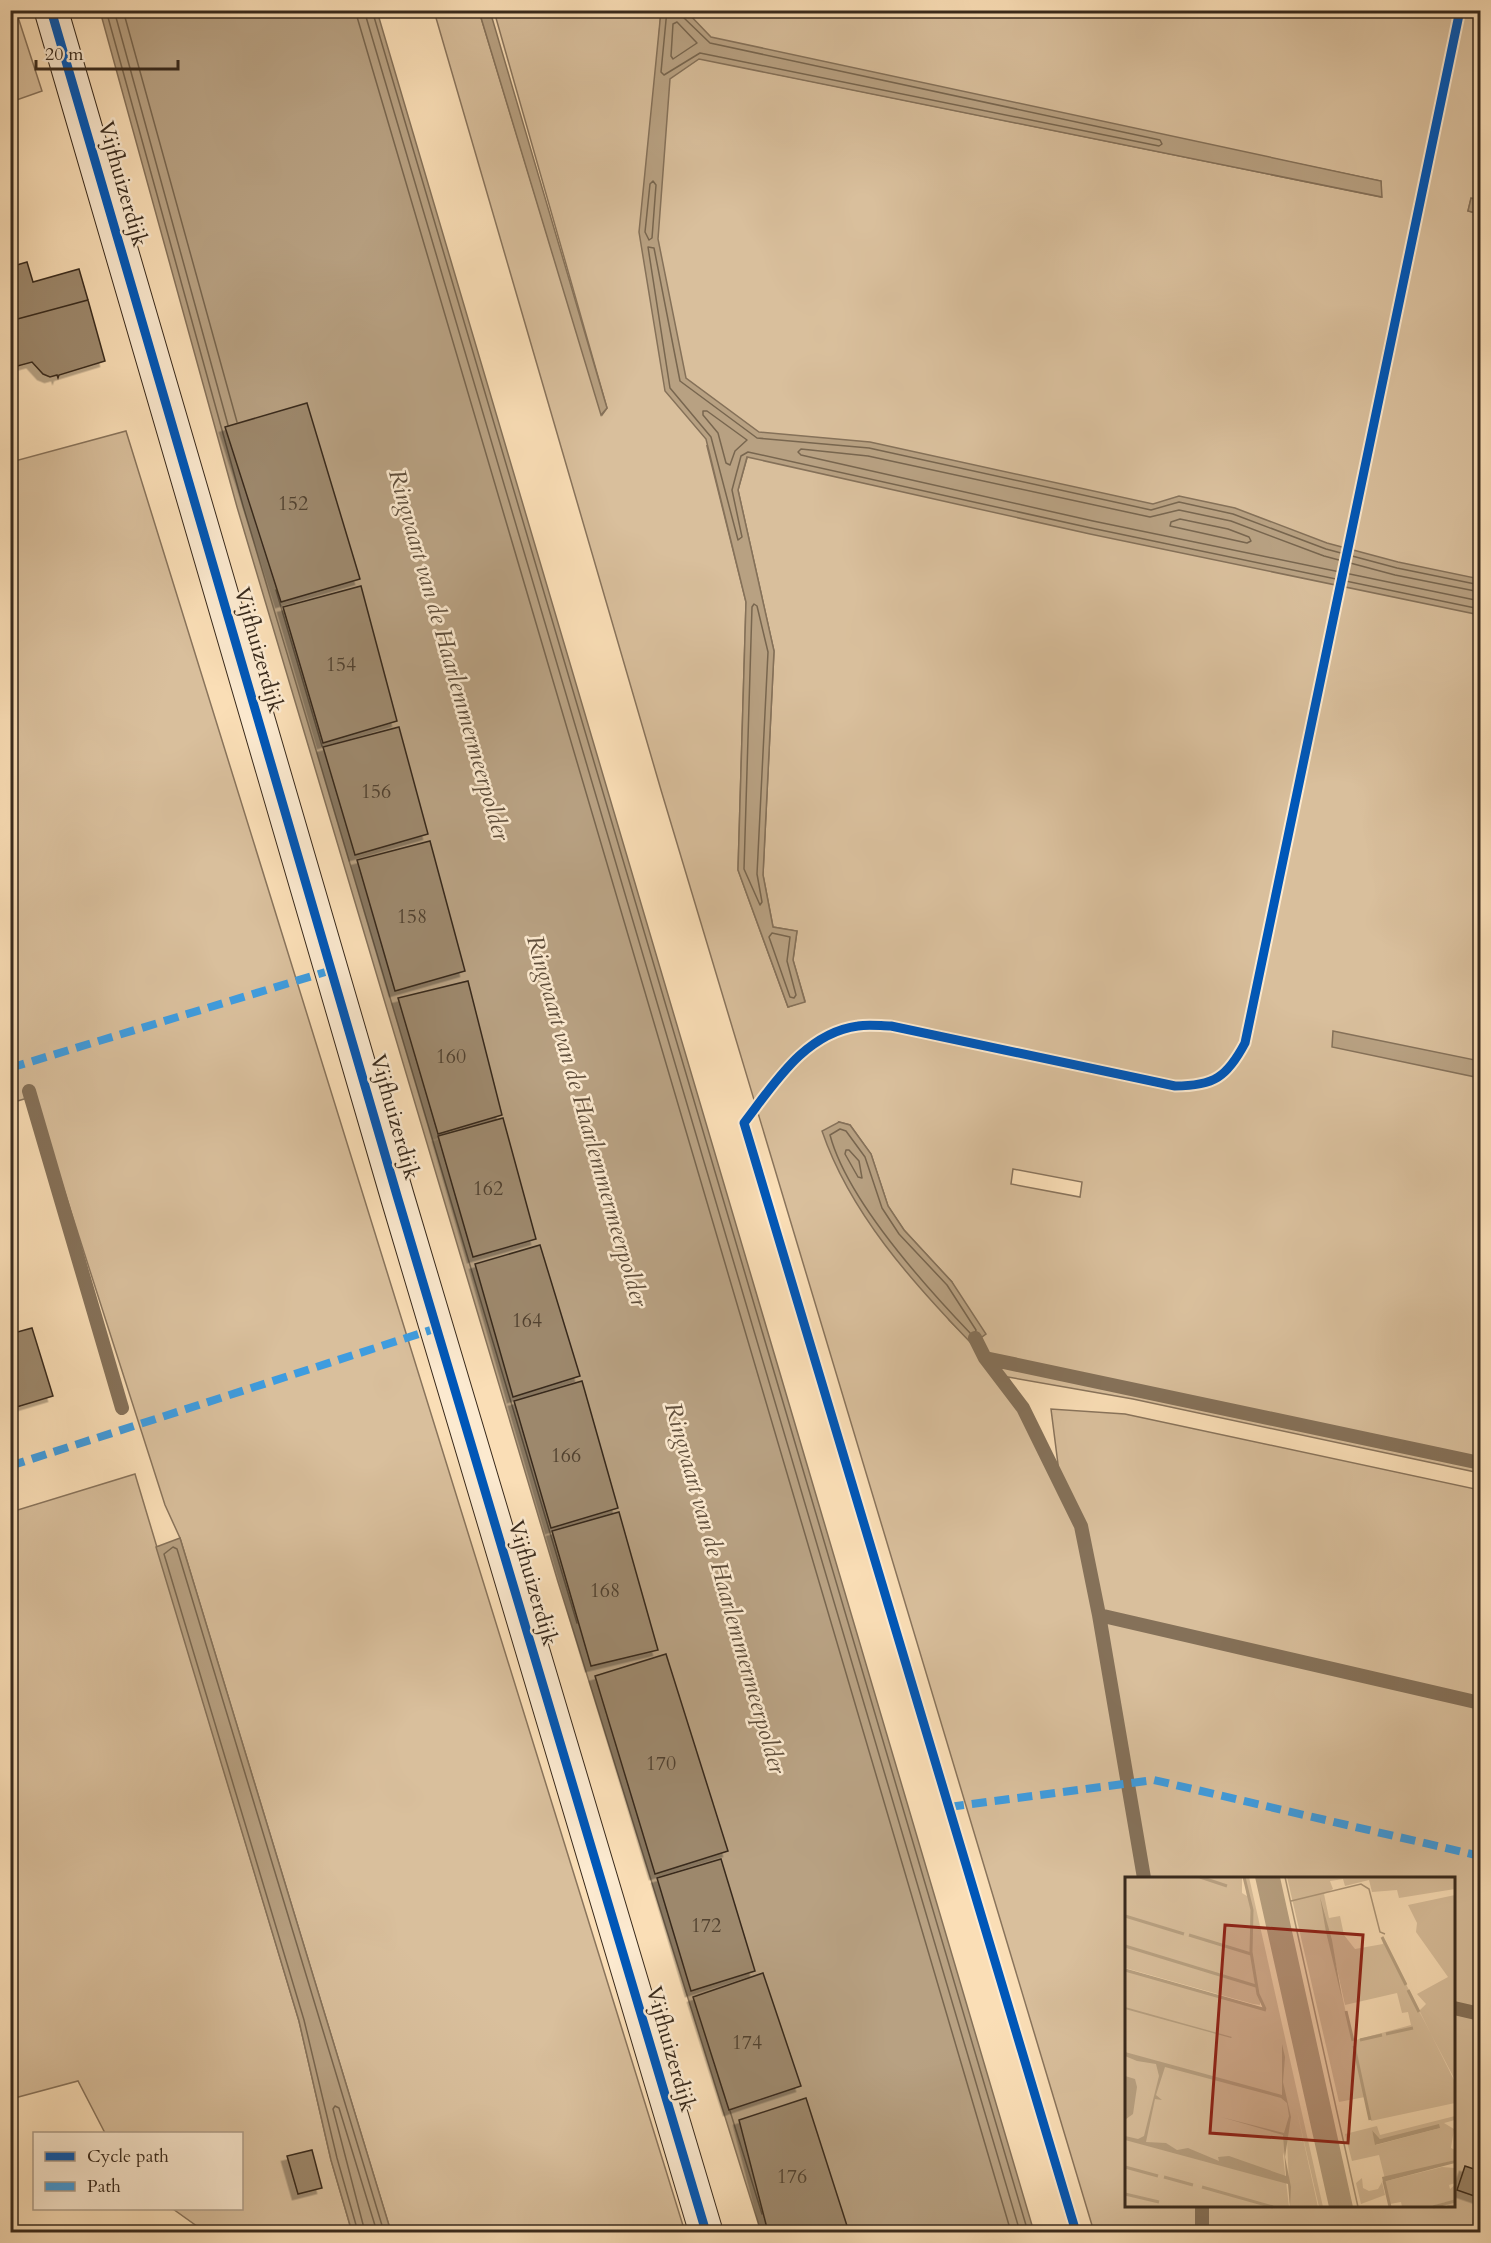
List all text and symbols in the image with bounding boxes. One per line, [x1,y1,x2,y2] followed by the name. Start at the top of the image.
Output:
[36,33,178,71] scale bar
[45,42,84,67] text: 20 m
[91,118,155,250] street label: Vijfhuizerdijk
[380,465,518,846] water label: Ringvaart van de Haarlemmermeerpolder
[278,490,308,517] house number: 152
[227,584,291,716] street label: Vijfhuizerdijk
[326,651,356,678] house number: 154
[361,778,391,805] house number: 156
[397,903,427,930] house number: 158
[518,931,656,1312] water label: Ringvaart van de Haarlemmermeerpolder
[436,1043,466,1070] house number: 160
[363,1051,427,1183] street label: Vijfhuizerdijk
[473,1175,503,1202] house number: 162
[512,1307,542,1334] house number: 164
[656,1398,794,1779] water label: Ringvaart van de Haarlemmermeerpolder
[551,1442,581,1469] house number: 166
[501,1517,565,1649] street label: Vijfhuizerdijk
[590,1577,620,1604] house number: 168
[646,1750,676,1777] house number: 170
[1125,1877,1455,2207] inset map
[691,1912,721,1939] house number: 172
[639,1983,703,2115] street label: Vijfhuizerdijk
[732,2029,762,2056] house number: 174
[33,2132,243,2210] legend
[87,2144,169,2169] text: Cycle path
[777,2163,807,2190] house number: 176
[87,2174,121,2199] text: Path

